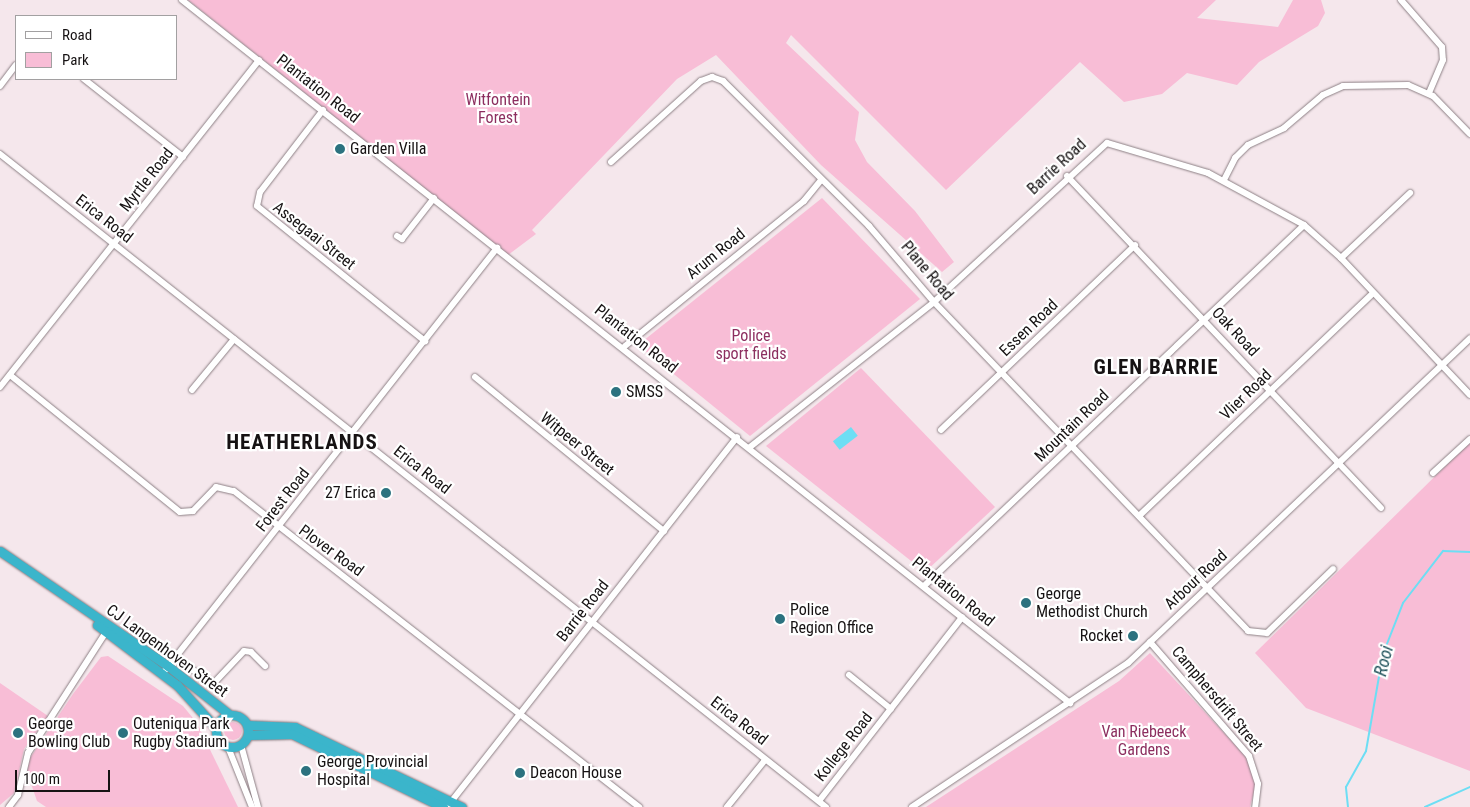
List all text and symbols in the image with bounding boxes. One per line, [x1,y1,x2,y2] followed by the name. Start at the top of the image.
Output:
[15,15,178,80] legend
[62,26,92,44] text: Road
[62,51,89,69] text: Park
[273,51,363,127] street label: Plantation Road
[465,90,531,128] park label: Witfontein Forest
[1024,135,1090,199] street label: Barrie Road
[350,139,426,159] place label: Garden Villa
[334,143,346,155] marker: Garden Villa
[116,144,178,216] street label: Myrtle Road
[72,191,136,247] street label: Erica Road
[269,198,359,274] street label: Assegaai Street
[683,225,749,283] street label: Arum Road
[897,238,957,304] street label: Plane Road
[996,296,1062,360] street label: Essen Road
[591,301,681,377] street label: Plantation Road
[1207,303,1263,361] street label: Oak Road
[715,326,787,364] park label: Police sport fields
[1092,354,1220,380] district label: GLEN BARRIE
[1216,366,1276,424] street label: Vlier Road
[626,382,663,402] place label: SMSS
[610,386,622,398] marker: SMSS
[1031,386,1113,466] street label: Mountain Road
[536,408,618,480] street label: Witpeer Street
[225,429,379,455] district label: HEATHERLANDS
[390,442,454,498] street label: Erica Road
[252,464,314,536] street label: Forest Road
[325,483,376,503] place label: 27 Erica
[380,487,392,499] marker: 27 Erica
[295,521,367,581] street label: Plover Road
[1161,546,1231,614] street label: Arbour Road
[908,553,998,631] street label: Plantation Road
[553,576,613,646] street label: Barrie Road
[1036,584,1148,622] place label: George Methodist Church
[1020,597,1032,609] marker: George Methodist Church
[103,600,231,702] street label: CJ Langenhoven Street
[790,600,873,638] place label: Police Region Office
[774,613,786,625] marker: Police Region Office
[1080,626,1123,646] place label: Rocket
[1127,630,1139,642] marker: Rocket
[1167,642,1267,756] street label: Camphersdrift Street
[1370,643,1398,679] water label: Rooi
[707,693,771,749] street label: Erica Road
[811,709,877,785] street label: Kollege Road
[28,714,110,752] place label: George Bowling Club
[133,714,230,752] place label: Outeniqua Park Rugby Stadium
[1102,722,1186,760] park label: Van Riebeeck Gardens
[12,727,24,739] marker: George Bowling Club
[117,727,129,739] marker: Outeniqua Park Rugby Stadium
[317,752,428,790] place label: George Provincial Hospital
[18,760,112,792] scale bar
[530,763,622,783] place label: Deacon House
[299,764,313,778] marker: George Provincial Hospital
[514,767,526,779] marker: Deacon House
[23,770,60,788] text: 100 m

